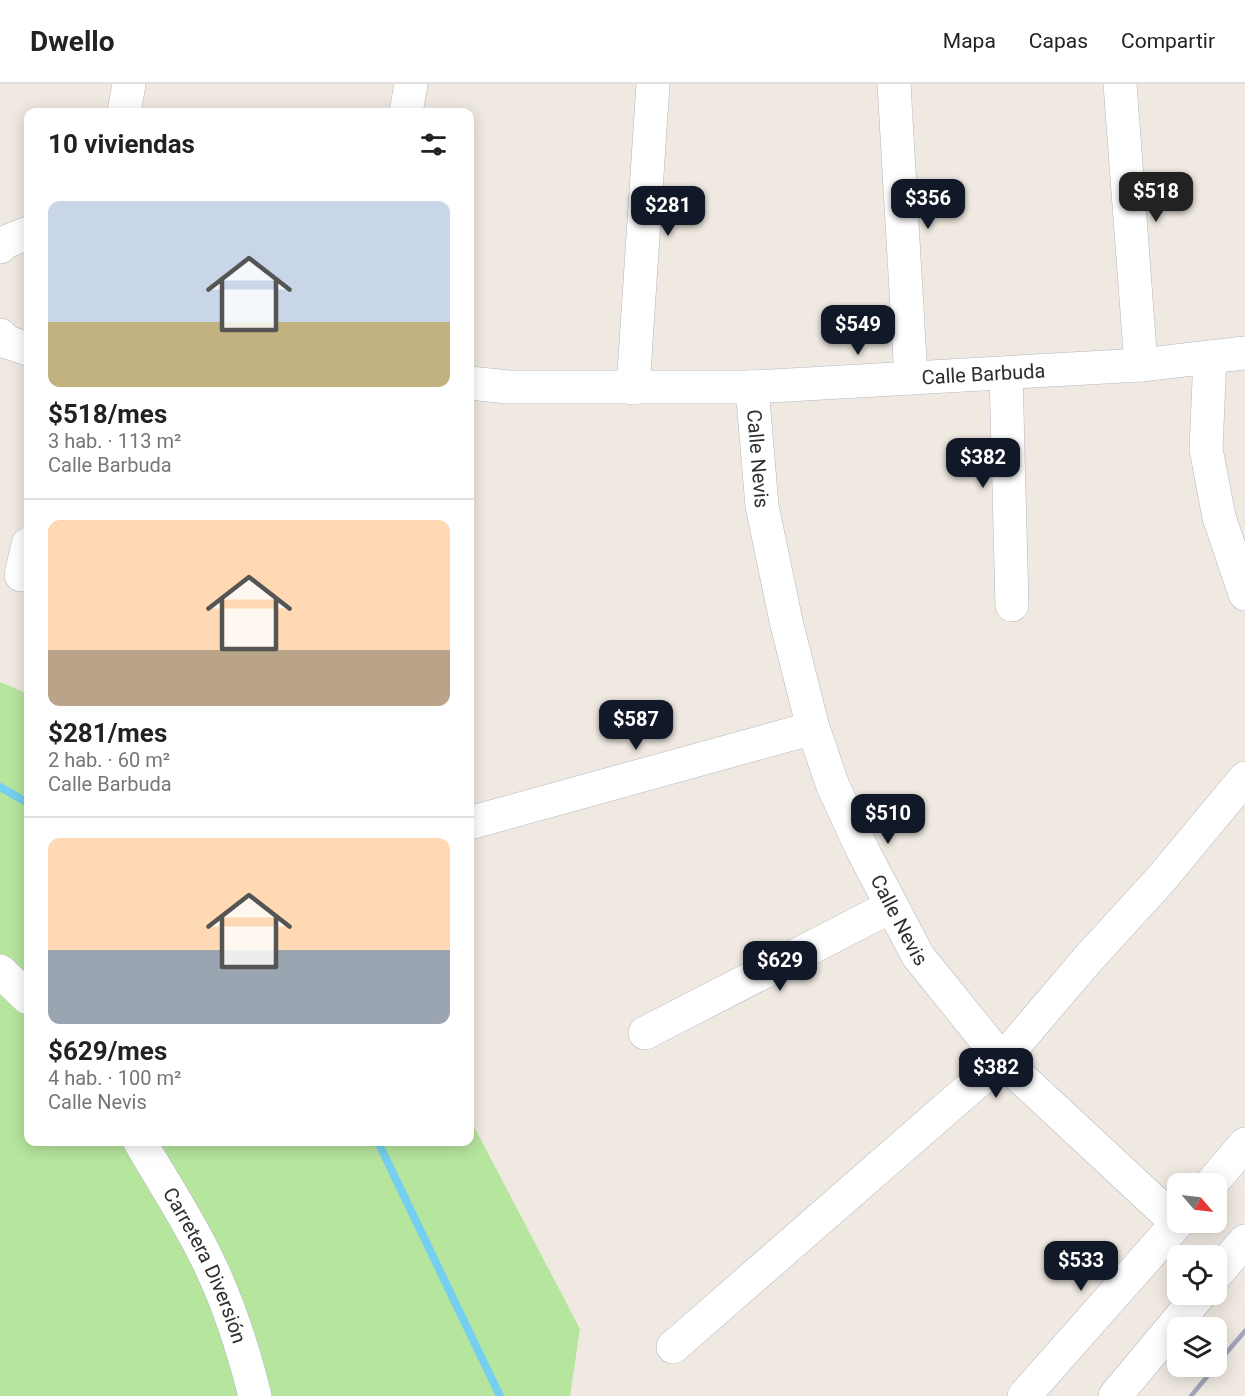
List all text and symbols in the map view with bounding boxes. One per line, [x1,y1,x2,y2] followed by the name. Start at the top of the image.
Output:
[30,25,115,58] text: Dwello
[943,29,996,53] text: Mapa
[1029,29,1088,53] text: Capas
[1121,29,1215,53] text: Compartir
[417,128,450,161] icon: filters
[48,129,195,159] text: 10 viviendas
[1120,172,1192,223] pin: $518
[892,179,964,230] pin: $356
[1133,179,1179,203] text: $518
[632,186,704,237] pin: $281
[905,186,951,210] text: $356
[645,193,691,217] text: $281
[195,240,303,348] icon: home
[822,305,894,356] pin: $549
[835,312,881,336] text: $549
[921,358,1046,389] street label: Calle Barbuda
[48,399,167,429] text: $518/mes
[742,408,774,509] street label: Calle Nevis
[48,429,181,453] text: 3 hab. · 113 m²
[947,438,1019,489] pin: $382
[960,445,1006,469] text: $382
[48,453,172,477] text: Calle Barbuda
[195,559,303,667] icon: home
[600,700,672,751] pin: $587
[613,707,659,731] text: $587
[48,718,167,748] text: $281/mes
[48,748,170,772] text: 2 hab. · 60 m²
[48,772,172,796] text: Calle Barbuda
[852,794,924,845] pin: $510
[865,801,911,825] text: $510
[866,871,933,970] street label: Calle Nevis
[195,877,303,985] icon: home
[744,941,816,992] pin: $629
[757,948,803,972] text: $629
[48,1036,167,1066] text: $629/mes
[960,1048,1032,1099] pin: $382
[973,1055,1019,1079] text: $382
[48,1066,181,1090] text: 4 hab. · 100 m²
[48,1090,147,1114] text: Calle Nevis
[1167,1173,1227,1233] north arrow
[1167,1173,1227,1377] map controls
[158,1183,252,1346] street label: Carretera Diversión
[1045,1241,1117,1292] pin: $533
[1167,1245,1227,1305] button: locate
[1058,1248,1104,1272] text: $533
[1167,1317,1227,1377] button: layers

